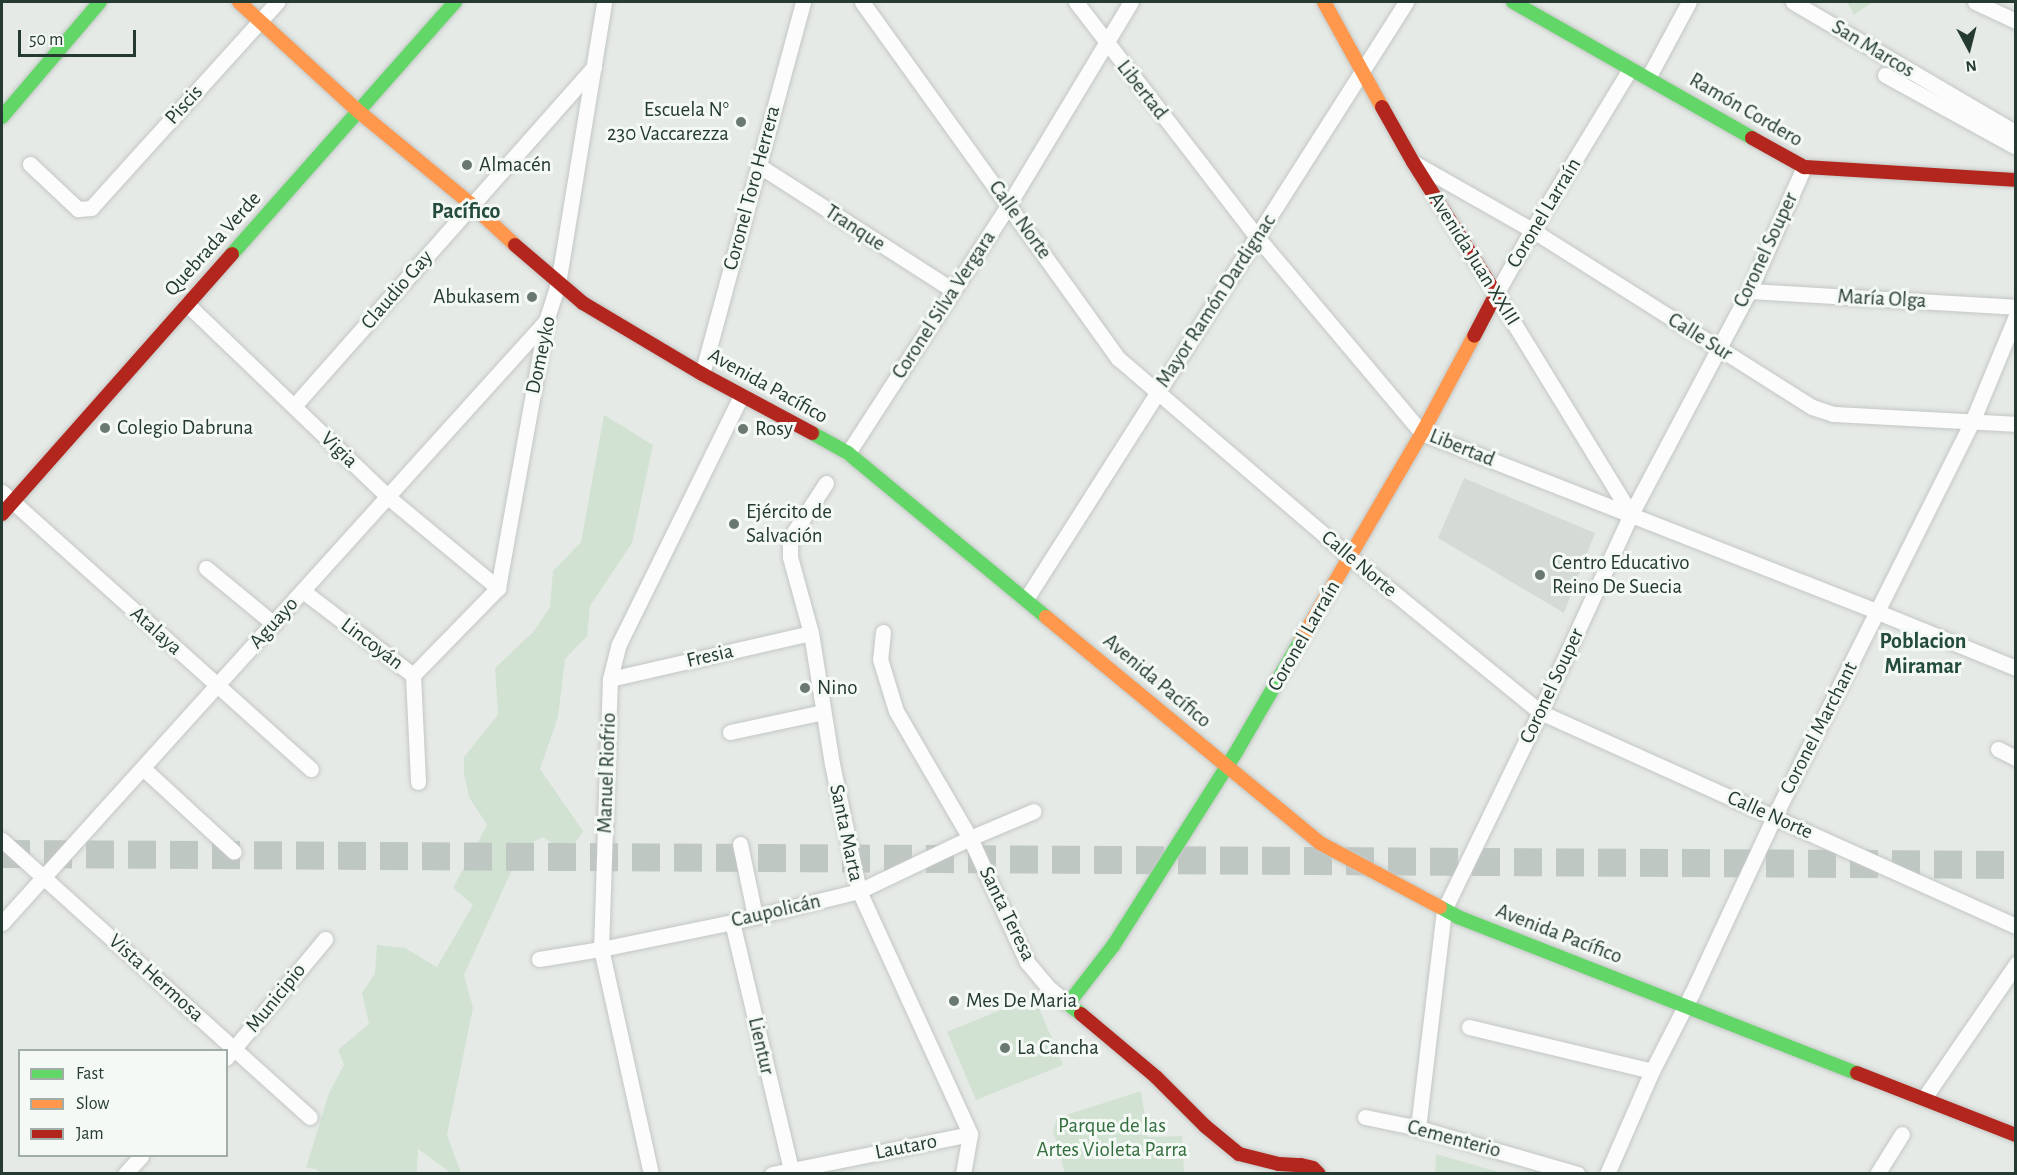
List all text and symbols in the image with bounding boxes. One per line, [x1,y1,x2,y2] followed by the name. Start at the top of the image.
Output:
[1827,14,1919,84] street label: San Marcos
[21,18,140,56] scale bar
[1939,18,1999,78] north arrow
[29,31,63,49] text: 50 m
[1111,55,1173,125] street label: Libertad
[1965,57,1978,74] text: N
[1685,67,1807,153] street label: Ramón Cordero
[160,80,208,130] street label: Piscis
[607,97,729,147] place label: Escuela N° 230 Vaccarezza
[718,103,786,273] street label: Coronel Toro Herrera
[734,115,748,129] marker: Escuela N° 230 Vaccarezza
[479,152,551,178] place label: Almacén
[1501,153,1587,273] street label: Coronel Larraín
[460,158,474,172] marker: Almacén
[983,176,1057,264] street label: Calle Norte
[159,186,267,302] street label: Quebrada Verde
[1423,188,1525,330] street label: Avenida Juan XXIII
[1728,188,1804,312] street label: Coronel Souper
[432,199,500,225] district label: Pacífico
[820,199,890,257] street label: Tranque
[1151,210,1281,392] street label: Mayor Ramón Dardignac
[887,226,1001,384] street label: Coronel Silva Vergara
[356,245,438,335] street label: Claudio Gay
[433,284,520,310] place label: Abukasem
[1837,284,1927,314] street label: María Olga
[525,290,539,304] marker: Abukasem
[1663,307,1737,367] street label: Calle Sur
[520,314,562,396] street label: Domeyko
[704,343,832,429] street label: Avenida Pacífico
[117,415,253,441] place label: Colegio Dabruna
[755,416,793,442] place label: Rosy
[98,421,112,435] marker: Colegio Dabruna
[736,422,750,436] marker: Rosy
[1426,424,1498,472] street label: Libertad
[315,426,363,474] street label: Vigia
[746,499,832,549] place label: Ejército de Salvación
[727,517,741,531] marker: Ejército de Salvación
[1316,525,1402,603] street label: Calle Norte
[1552,550,1690,600] place label: Centro Educativo Reino De Suecia
[1533,568,1547,582] marker: Centro Educativo Reino De Suecia
[1262,576,1346,696] street label: Coronel Larraín
[244,592,304,654] street label: Aguayo
[125,601,187,661] street label: Atalaya
[336,612,408,676] street label: Lincoyán
[1514,624,1590,748] street label: Coronel Souper
[1880,628,1966,680] district label: Poblacion Miramar
[1098,629,1216,733] street label: Avenida Pacífico
[684,638,736,674] street label: Fresia
[1775,658,1863,798] street label: Coronel Marchant
[817,675,858,701] place label: Nino
[798,681,812,695] marker: Nino
[592,712,622,834] street label: Manuel Riofrio
[823,782,869,884] street label: Santa Marta
[1723,785,1817,845] street label: Calle Norte
[973,863,1041,965] street label: Santa Teresa
[729,889,823,933] street label: Caupolicán
[1492,898,1626,970] street label: Avenida Pacífico
[103,929,209,1027] street label: Vista Hermosa
[240,958,312,1038] street label: Municipio
[966,988,1077,1014] place label: Mes De Maria
[947,994,961,1008] marker: Mes De Maria
[742,1015,780,1077] street label: Lientur
[1017,1035,1099,1061] place label: La Cancha
[998,1041,1012,1055] marker: La Cancha
[18,1049,228,1157] legend
[76,1065,104,1083] text: Fast
[76,1095,109,1113] text: Slow
[1037,1113,1187,1163] park label: Parque de las Artes Violeta Parra
[1404,1114,1504,1164] street label: Cementerio
[76,1125,104,1143] text: Jam
[873,1129,939,1165] street label: Lautaro

